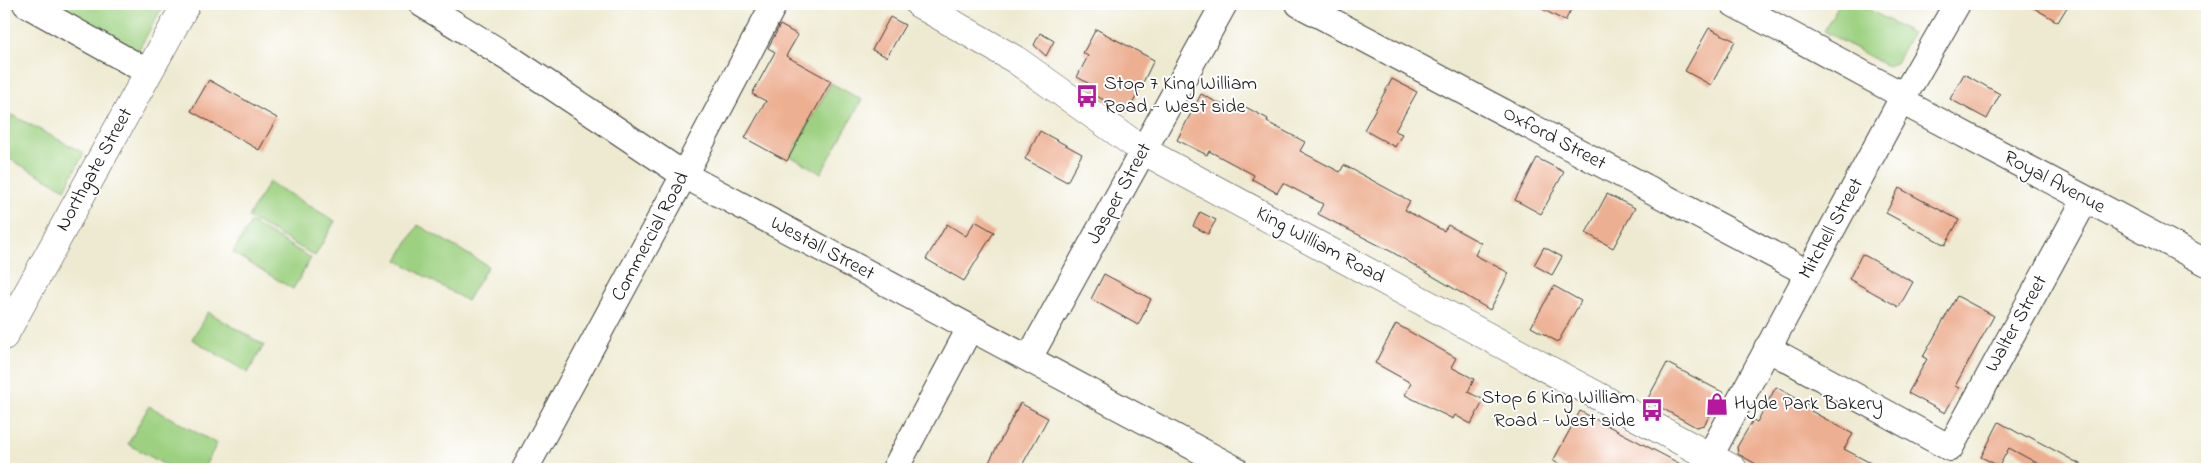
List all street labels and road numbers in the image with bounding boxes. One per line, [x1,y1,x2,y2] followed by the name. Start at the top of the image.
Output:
[1497,100,1611,179] street label: Oxford Street
[49,103,142,238] street label: Northgate Street
[1080,138,1160,250] street label: Jasper Street
[1998,144,2110,222] street label: Royal Avenue
[605,167,697,307] street label: Commercial Road
[1792,173,1872,285] street label: Mitchell Street
[1250,200,1390,293] street label: King William Road
[765,209,880,289] street label: Westall Street
[1978,270,2056,378] street label: Walter Street

